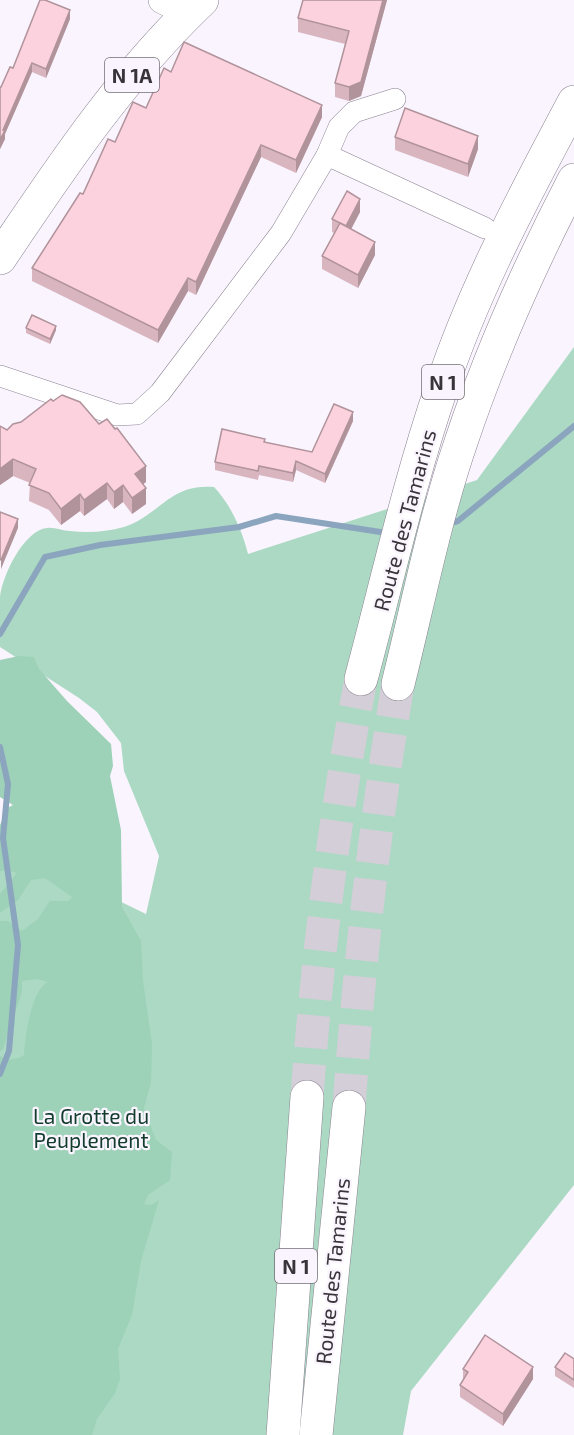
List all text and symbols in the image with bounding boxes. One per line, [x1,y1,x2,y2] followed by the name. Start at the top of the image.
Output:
[105,58,159,92] road number: N 1A
[422,365,464,399] road number: N 1
[368,426,440,614] street label: Route des Tamarins
[33,1103,149,1152] park label: La Grotte du Peuplement
[310,1177,354,1365] street label: Route des Tamarins
[275,1249,317,1283] road number: N 1

